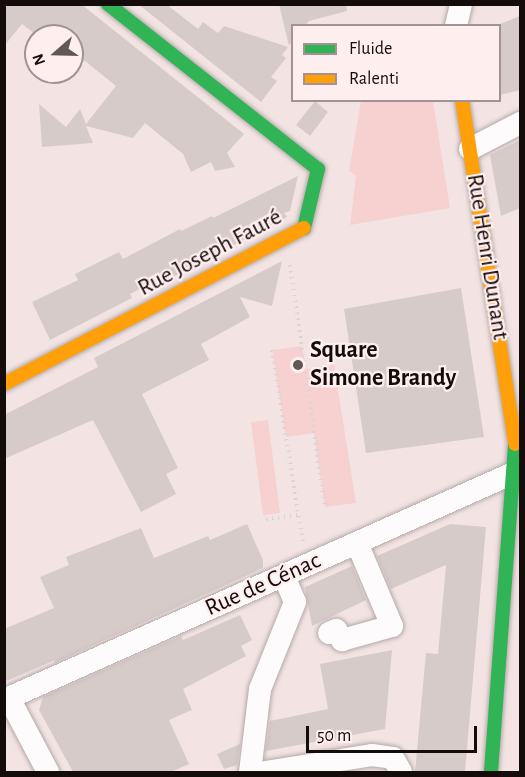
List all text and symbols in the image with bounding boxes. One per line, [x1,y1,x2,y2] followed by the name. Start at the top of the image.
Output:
[24,24,84,84] north arrow
[291,24,501,102] legend
[349,40,392,58] text: Fluide
[30,52,48,67] text: N
[349,70,399,88] text: Ralenti
[460,172,514,342] street label: Rue Henri Dunant
[133,203,287,303] street label: Rue Joseph Fauré
[310,337,456,393] place label: Square Simone Brandy
[291,358,305,372] marker: Square Simone Brandy
[201,547,325,623] street label: Rue de Cénac
[309,714,480,752] scale bar
[317,727,351,745] text: 50 m

